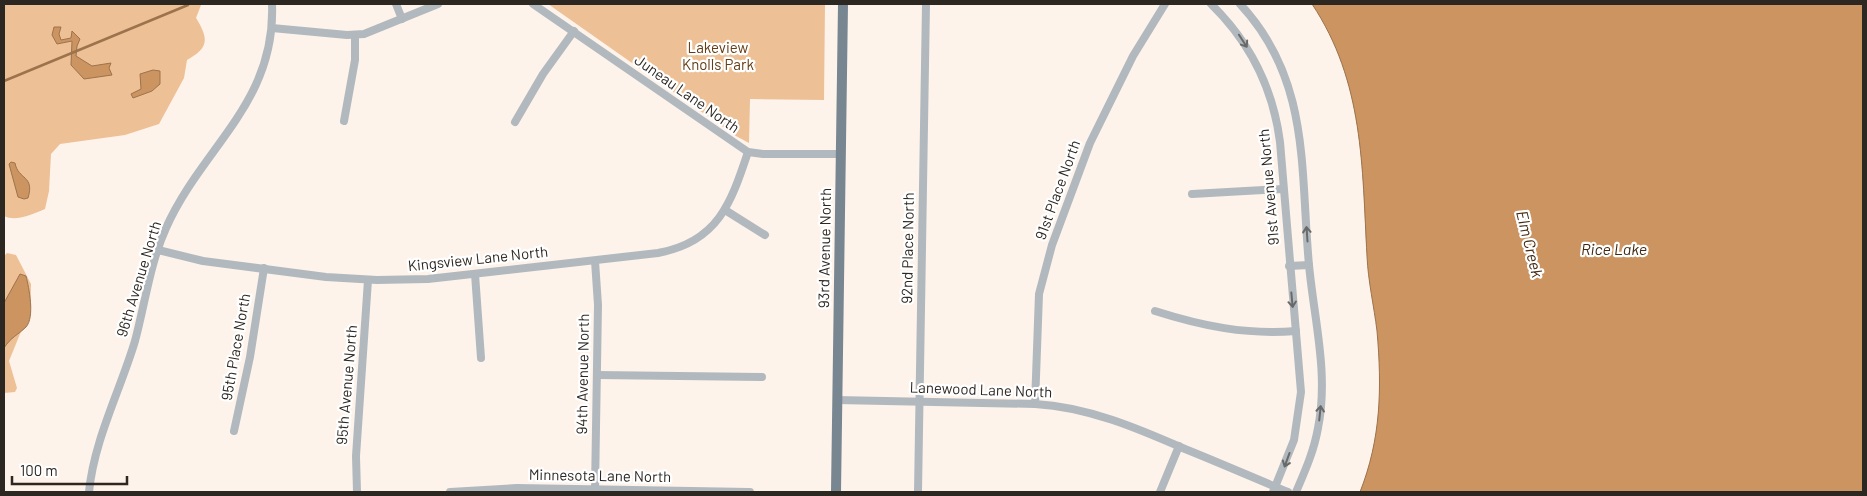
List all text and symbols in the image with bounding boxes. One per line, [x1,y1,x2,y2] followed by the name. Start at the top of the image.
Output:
[1238,33,1248,47] one-way arrow
[682,38,754,73] park label: Lakeview Knolls Park
[632,50,744,136] street label: Juneau Lane North
[1254,128,1282,246] street label: 91st Avenue North
[1031,137,1083,242] street label: 91st Place North
[814,188,834,308] street label: 93rd Avenue North
[897,192,917,304] street label: 92nd Place North
[1513,208,1548,279] water label: Elm Creek
[112,219,164,339] street label: 96th Avenue North
[1303,226,1312,242] one-way arrow
[1581,239,1647,258] water label: Rice Lake
[407,242,549,274] street label: Kingsview Lane North
[217,292,253,402] street label: 95th Place North
[1287,292,1297,308] one-way arrow
[572,313,592,435] street label: 94th Avenue North
[332,324,360,446] street label: 95th Avenue North
[909,378,1053,400] street label: Lanewood Lane North
[1315,405,1325,421] one-way arrow
[1282,452,1291,467] one-way arrow
[12,454,128,486] scale bar
[20,461,58,479] text: 100 m
[529,465,671,485] street label: Minnesota Lane North

